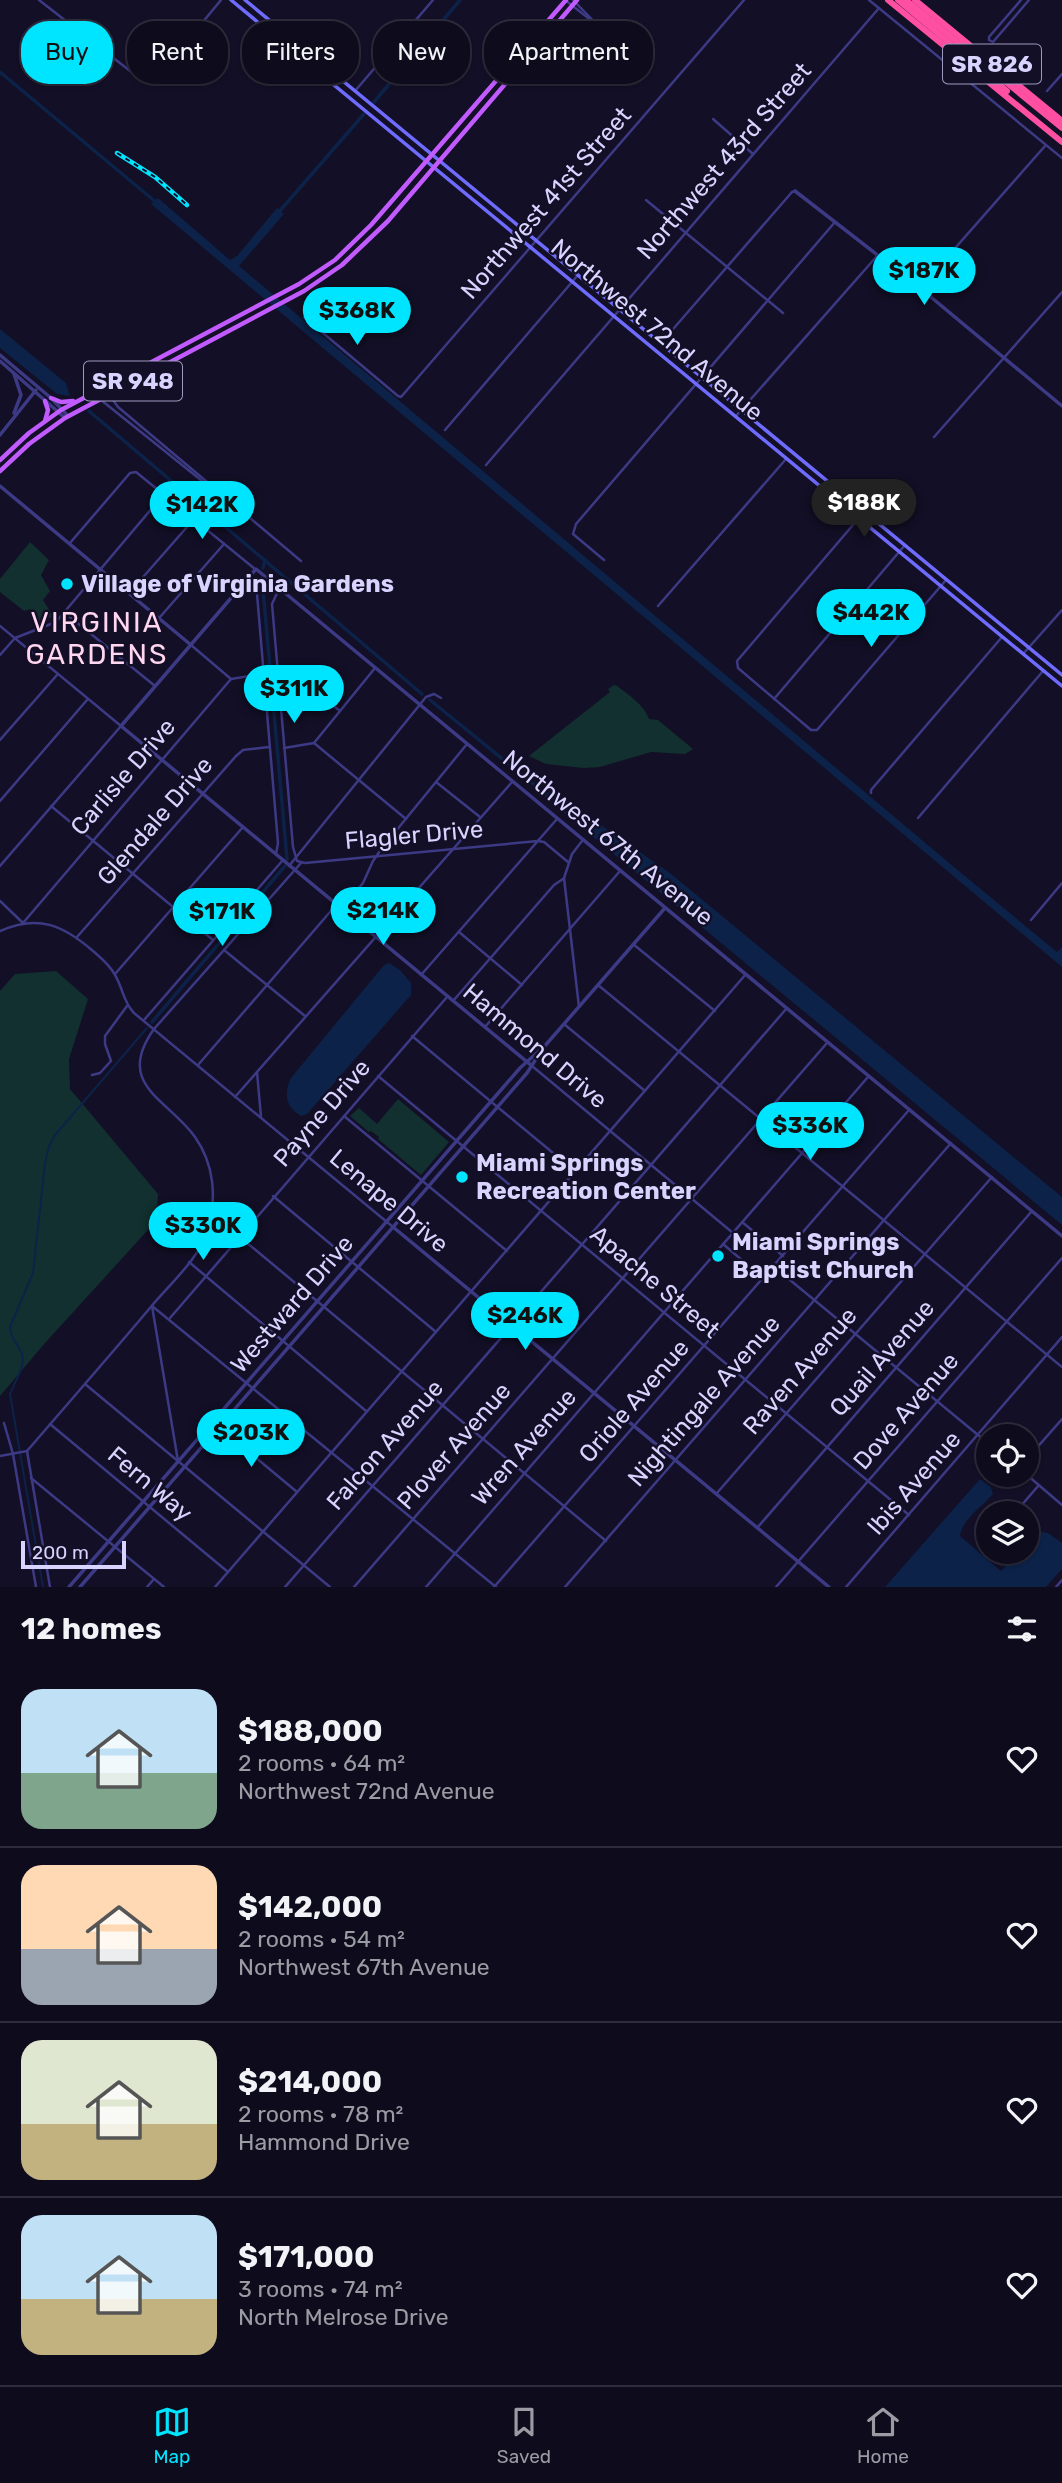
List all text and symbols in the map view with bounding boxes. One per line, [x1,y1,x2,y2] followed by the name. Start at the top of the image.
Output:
[21,21,113,84] chip: Buy
[127,21,228,84] chip: Rent
[242,21,359,84] chip: Filters
[373,21,470,84] chip: New
[484,21,653,84] chip: Apartment
[943,44,1041,83] road number: SR 826
[631,57,817,265] street label: Northwest 43rd Street
[455,101,637,305] street label: Northwest 41st Street
[545,233,769,427] street label: Northwest 72nd Avenue
[875,247,973,307] pin: $187K
[889,256,959,284] text: $187K
[308,288,406,347] pin: $368K
[319,296,395,324] text: $368K
[84,362,182,400] road number: SR 948
[815,480,913,539] pin: $188K
[153,482,251,541] pin: $142K
[827,488,901,516] text: $188K
[166,490,238,518] text: $142K
[81,570,394,598] place label: Village of Virginia Gardens
[59,576,75,592] marker: Village of Virginia Gardens
[822,590,920,649] pin: $442K
[833,598,909,626] text: $442K
[26,606,168,671] district label: VIRGINIA GARDENS
[245,666,343,725] pin: $311K
[260,674,328,702] text: $311K
[65,713,181,841] street label: Carlisle Drive
[497,744,719,932] street label: Northwest 67th Avenue
[92,751,218,891] street label: Glendale Drive
[344,815,484,855] street label: Flagler Drive
[173,888,271,948] pin: $171K
[334,888,432,947] pin: $214K
[347,896,419,924] text: $214K
[189,897,255,925] text: $171K
[457,978,613,1114] street label: Hammond Drive
[268,1054,376,1172] street label: Payne Drive
[761,1102,859,1162] pin: $336K
[772,1111,848,1139] text: $336K
[324,1143,454,1259] street label: Lenape Drive
[476,1149,696,1205] place label: Miami Springs Recreation Center
[454,1169,470,1185] marker: Miami Springs Recreation Center
[154,1202,252,1262] pin: $330K
[165,1211,241,1239] text: $330K
[585,1220,725,1344] street label: Apache Street
[732,1228,914,1284] place label: Miami Springs Baptist Church
[225,1230,359,1378] street label: Westward Drive
[710,1248,726,1264] marker: Miami Springs Baptist Church
[476,1292,574,1352] pin: $246K
[824,1294,940,1422] street label: Quail Avenue
[487,1301,563,1329] text: $246K
[737,1302,863,1440] street label: Raven Avenue
[622,1310,786,1492] street label: Nightingale Avenue
[573,1334,695,1468] street label: Oriole Avenue
[848,1347,964,1475] street label: Dove Avenue
[321,1374,449,1516] street label: Falcon Avenue
[391,1377,517,1515] street label: Plover Avenue
[466,1383,582,1511] street label: Wren Avenue
[202,1410,300,1469] pin: $203K
[213,1418,289,1446] text: $203K
[976,1424,1039,1564] map controls
[976,1424,1039,1487] button: locate
[861,1425,967,1541] street label: Ibis Avenue
[102,1441,198,1527] street label: Fern Way
[976,1501,1039,1564] button: layers
[21,1538,126,1570] scale bar
[32,1541,89,1564] text: 200 m
[1003,1610,1041,1648] icon: filters
[21,1611,162,1647] text: 12 homes
[238,1713,383,1749] text: $188,000
[77,1717,161,1801] icon: home
[1003,1740,1041,1778] icon: heart
[238,1749,405,1777] text: 2 rooms · 64 m²
[238,1777,495,1805] text: Northwest 72nd Avenue
[238,1889,382,1925] text: $142,000
[77,1893,161,1977] icon: home
[1003,1916,1041,1954] icon: heart
[238,1925,405,1953] text: 2 rooms · 54 m²
[238,1953,490,1981] text: Northwest 67th Avenue
[238,2064,382,2100] text: $214,000
[77,2068,161,2152] icon: home
[1003,2091,1041,2129] icon: heart
[238,2100,403,2128] text: 2 rooms · 78 m²
[238,2128,410,2156] text: Hammond Drive
[238,2239,374,2275] text: $171,000
[77,2243,161,2327] icon: home
[1003,2266,1041,2304] icon: heart
[238,2275,403,2303] text: 3 rooms · 74 m²
[238,2303,449,2331] text: North Melrose Drive
[153,2403,191,2468] tab: Map
[497,2403,551,2468] tab: Saved
[857,2403,909,2468] tab: Home

